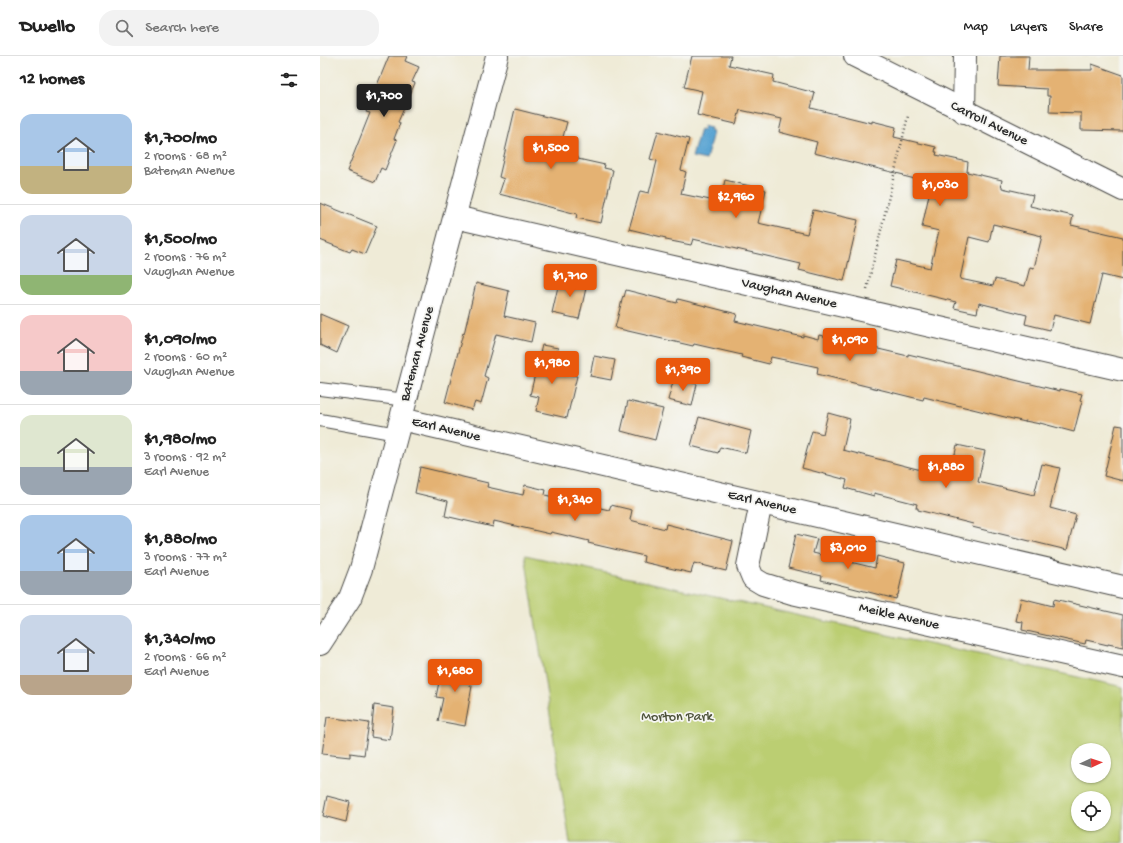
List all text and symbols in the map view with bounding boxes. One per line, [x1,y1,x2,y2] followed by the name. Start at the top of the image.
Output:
[99,10,379,46] search box
[20,16,75,39] text: Dwello
[113,17,135,39] icon: search
[145,19,219,37] text: Search here
[964,19,988,36] text: Map
[1010,19,1047,36] text: Layers
[1069,19,1103,36] text: Share
[278,69,300,91] icon: filters
[20,70,84,90] text: 12 homes
[351,84,417,118] pin: $1,700
[366,89,402,104] text: $1,700
[947,98,1031,150] street label: Carroll Avenue
[144,129,217,149] text: $1,700/mo
[52,130,100,178] icon: home
[518,136,584,170] pin: $1,500
[533,141,569,156] text: $1,500
[144,149,227,164] text: 2 rooms · 68 m²
[144,164,235,179] text: Bateman Avenue
[907,173,973,207] pin: $1,030
[922,178,958,193] text: $1,030
[703,185,769,219] pin: $2,960
[718,190,754,205] text: $2,960
[144,230,217,250] text: $1,500/mo
[52,231,100,279] icon: home
[144,250,227,265] text: 2 rooms · 76 m²
[537,264,603,298] pin: $1,710
[144,265,235,280] text: Vaughan Avenue
[553,269,587,284] text: $1,710
[739,275,839,313] street label: Vaughan Avenue
[397,304,439,404] street label: Bateman Avenue
[817,328,883,362] pin: $1,090
[144,330,217,350] text: $1,090/mo
[52,331,100,379] icon: home
[832,333,868,348] text: $1,090
[144,350,227,365] text: 2 rooms · 60 m²
[519,351,585,385] pin: $1,980
[534,356,570,371] text: $1,980
[650,358,716,392] pin: $1,390
[665,363,701,378] text: $1,390
[144,365,235,380] text: Vaughan Avenue
[410,414,483,446] street label: Earl Avenue
[144,430,216,450] text: $1,980/mo
[52,431,100,479] icon: home
[144,450,227,465] text: 3 rooms · 92 m²
[913,455,979,489] pin: $1,880
[928,460,964,475] text: $1,880
[144,465,209,480] text: Earl Avenue
[726,487,799,519] street label: Earl Avenue
[542,488,608,522] pin: $1,340
[557,493,593,508] text: $1,340
[144,530,217,550] text: $1,880/mo
[52,531,100,579] icon: home
[815,536,881,570] pin: $3,010
[830,541,866,556] text: $3,010
[144,550,227,565] text: 3 rooms · 77 m²
[144,565,209,580] text: Earl Avenue
[857,600,942,635] street label: Meikle Avenue
[144,630,215,650] text: $1,340/mo
[52,631,100,679] icon: home
[144,650,226,665] text: 2 rooms · 66 m²
[422,659,488,693] pin: $1,680
[437,664,473,679] text: $1,680
[144,665,209,680] text: Earl Avenue
[641,709,715,726] park label: Morton Park
[1071,743,1111,783] north arrow
[1071,743,1111,831] map controls
[1071,791,1111,831] button: locate

